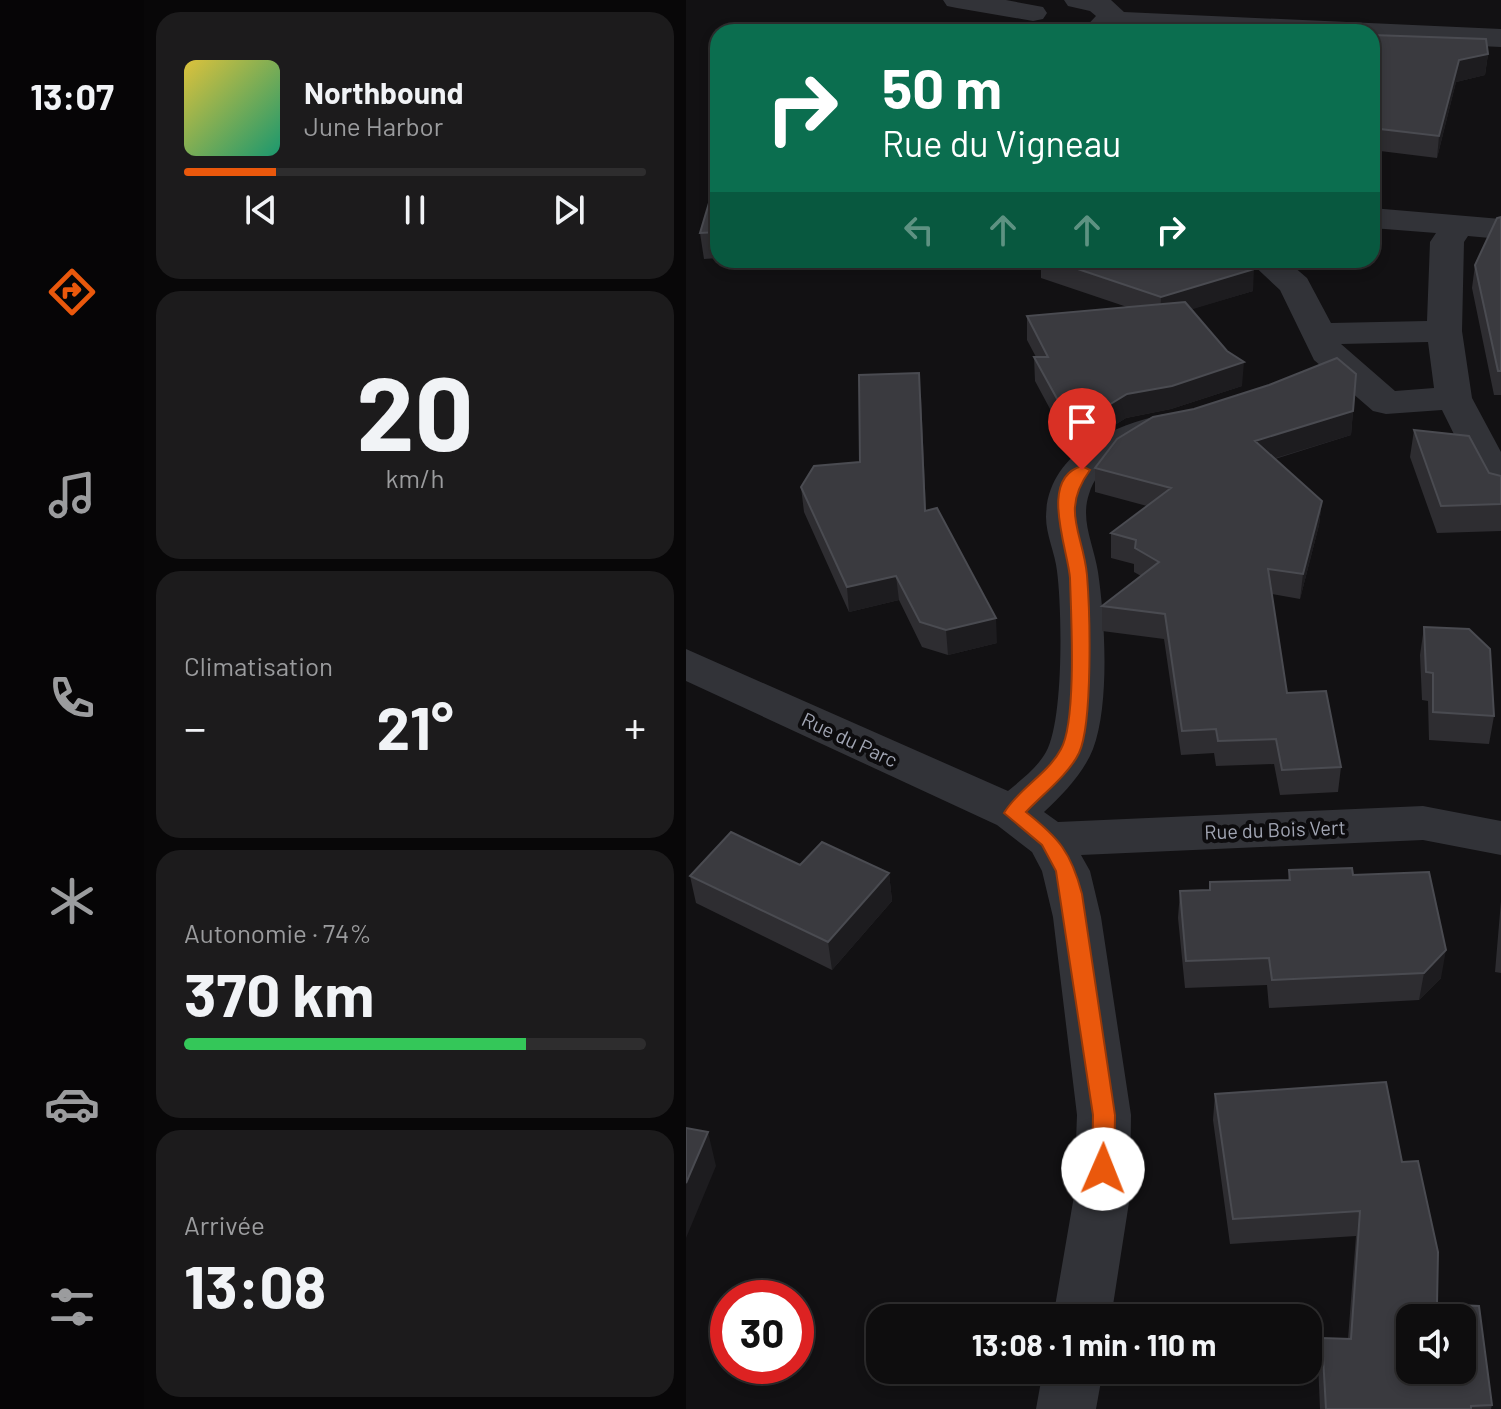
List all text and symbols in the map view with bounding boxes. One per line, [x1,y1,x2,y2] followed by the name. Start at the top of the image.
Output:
[882,53,1002,120] text: 50 m
[750,56,854,160] icon: right
[30,74,114,117] text: 13:07
[304,74,463,110] text: Northbound
[304,110,443,141] text: June Harbor
[882,121,1121,164] text: Rue du Vigneau
[239,188,283,232] icon: previous
[393,188,437,232] icon: pause
[547,188,591,232] icon: next
[897,208,941,252] icon: left
[981,208,1025,252] icon: ahead
[1065,208,1109,252] icon: ahead
[1149,208,1193,252] icon: right
[44,264,100,320] icon: directions
[356,347,474,472] text: 20
[1048,388,1116,470] pin
[1060,400,1104,444] icon: arrive
[386,462,444,493] text: km/h
[44,467,100,523] icon: music
[184,650,333,681] text: Climatisation
[44,670,100,726] icon: phone
[376,690,454,762] text: 21°
[184,700,206,753] text: −
[624,700,646,753] text: +
[798,706,902,772] street label: Rue du Parc
[1204,815,1346,843] street label: Rue du Bois Vert
[44,873,100,929] icon: climate
[184,917,372,948] text: Autonomie · 74%
[184,957,374,1029] text: 370 km
[44,1076,100,1132] icon: car
[1061,1127,1145,1211] position arrow
[184,1209,265,1240] text: Arrivée
[184,1249,326,1321] text: 13:08
[44,1279,100,1335] icon: filters
[710,1280,814,1384] speed limit sign: 30
[1396,1304,1476,1384] map controls
[1396,1304,1476,1384] button: sound
[972,1326,1216,1362] text: 13:08 · 1 min · 110 m

